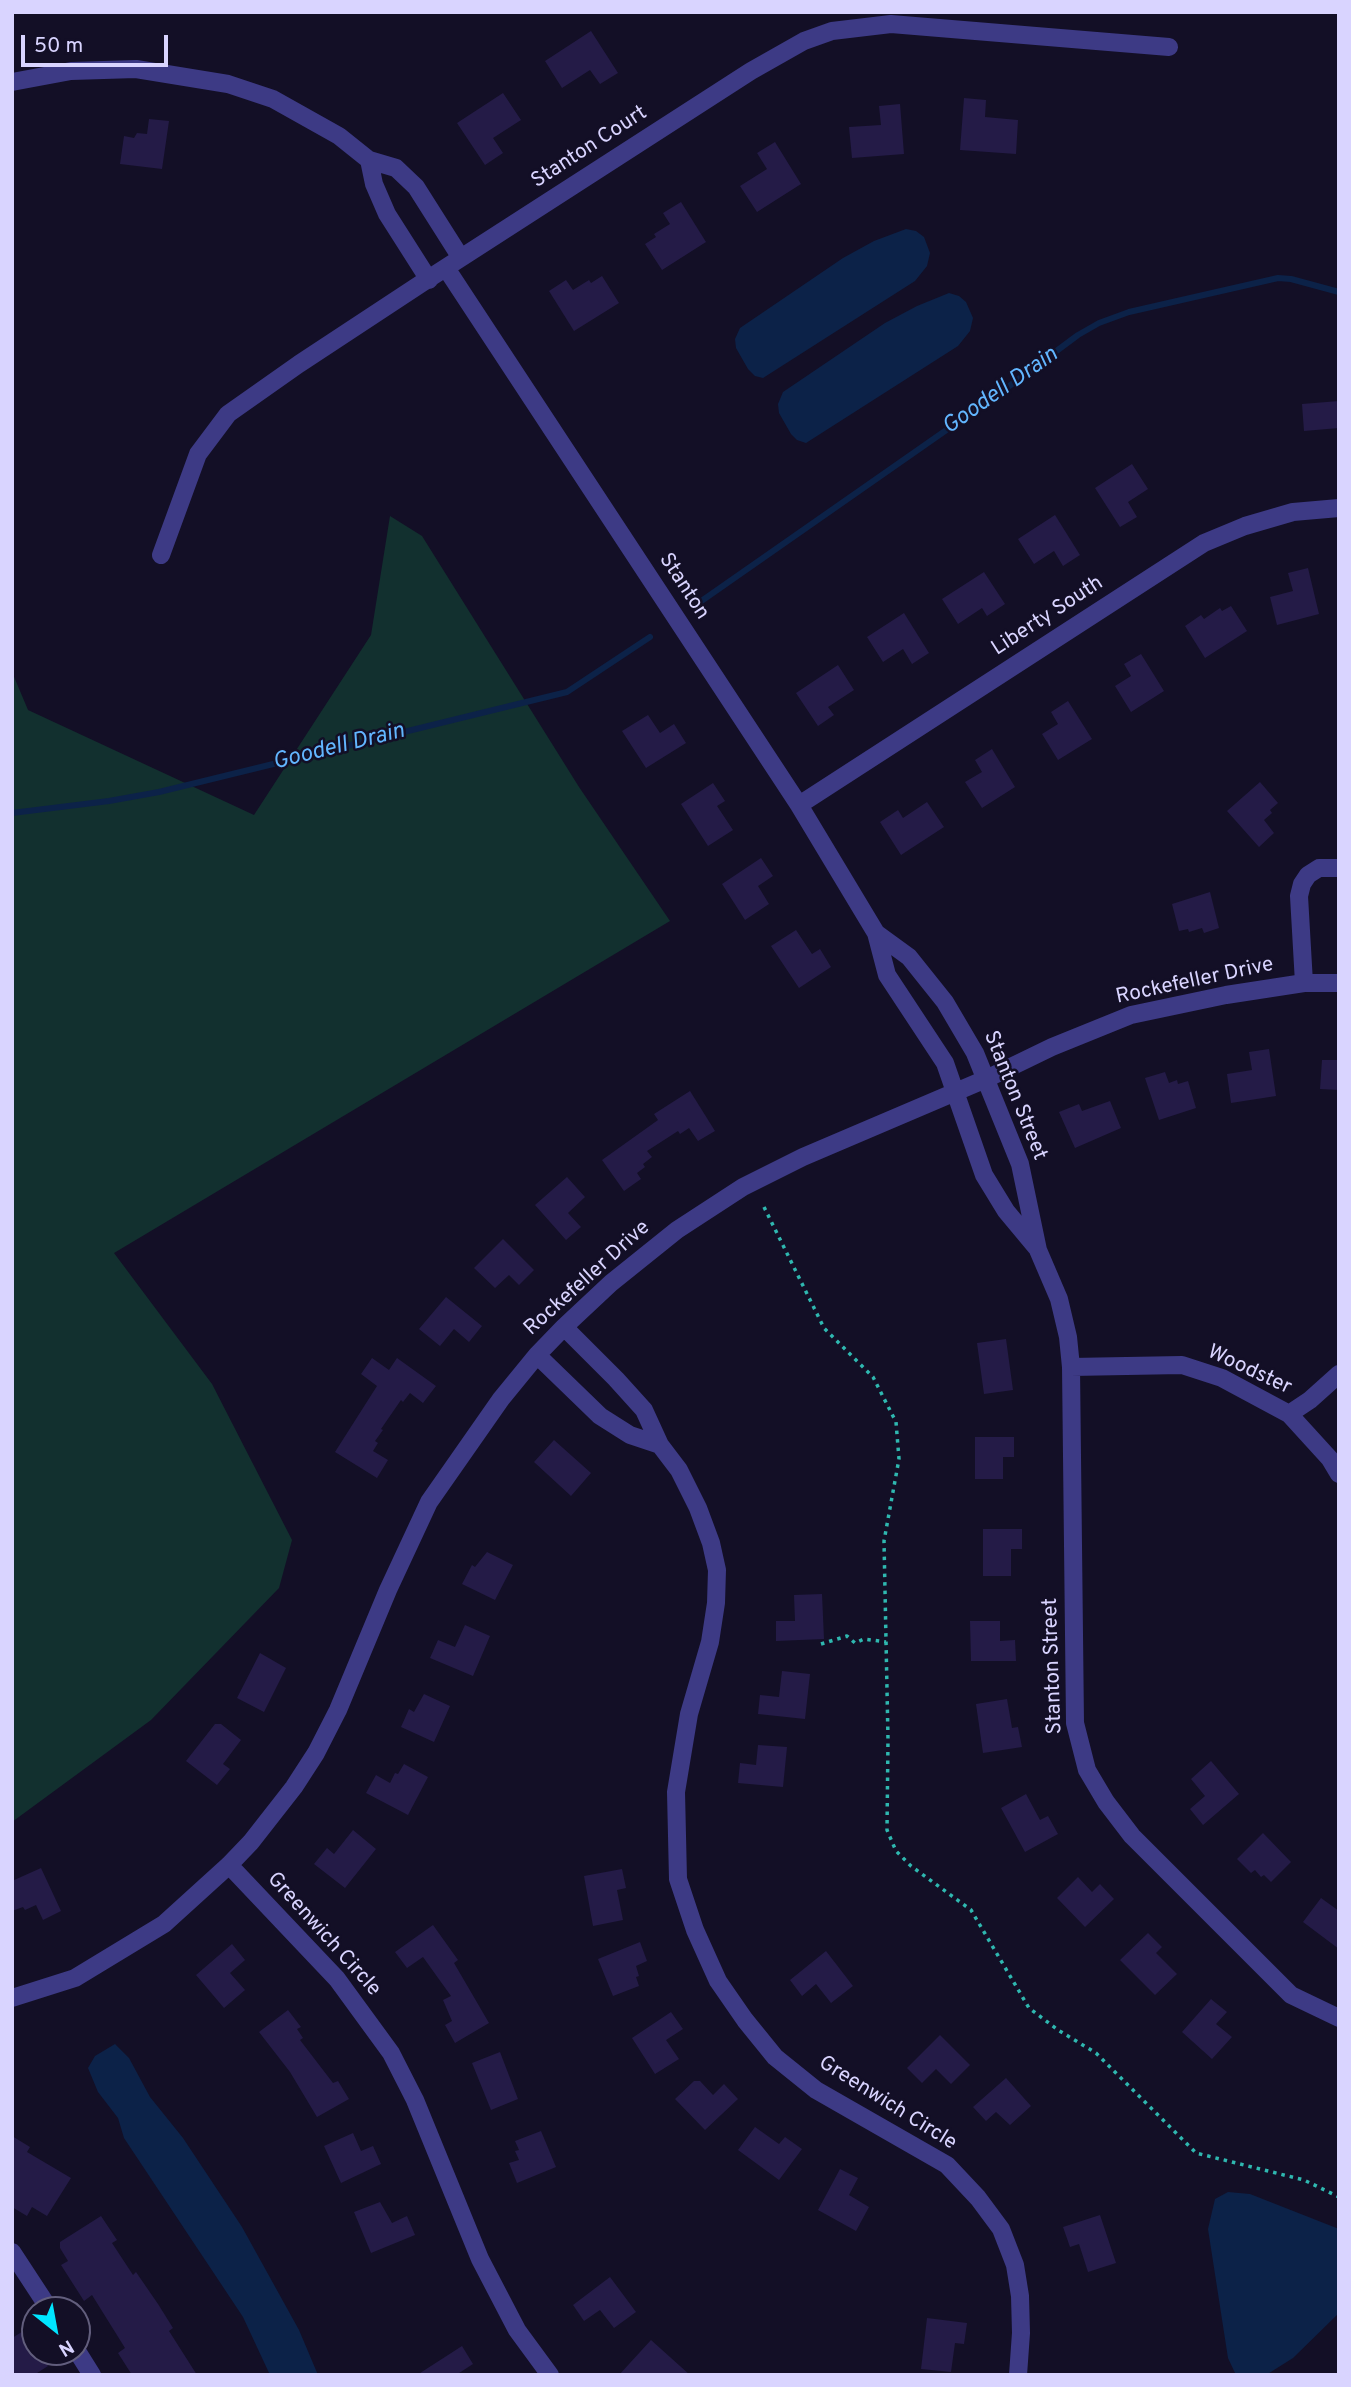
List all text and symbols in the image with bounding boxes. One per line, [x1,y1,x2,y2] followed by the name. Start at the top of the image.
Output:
[24,21,172,65] scale bar
[34,33,83,60] text: 50 m
[527,101,653,195] street label: Stanton Court
[938,342,1064,442] water label: Goodell Drain
[652,549,714,625] street label: Stanton
[988,572,1108,662] street label: Liberty South
[270,718,408,778] water label: Goodell Drain
[1114,953,1276,1011] street label: Rockefeller Drive
[977,1028,1051,1164] street label: Stanton Street
[520,1216,656,1342] street label: Rockefeller Drive
[1203,1341,1295,1401] street label: Woodster
[1039,1597,1069,1735] street label: Stanton Street
[261,1868,385,2002] street label: Greenwich Circle
[813,2051,961,2157] street label: Greenwich Circle
[21,2296,91,2366] north arrow
[54,2333,78,2361] text: N

